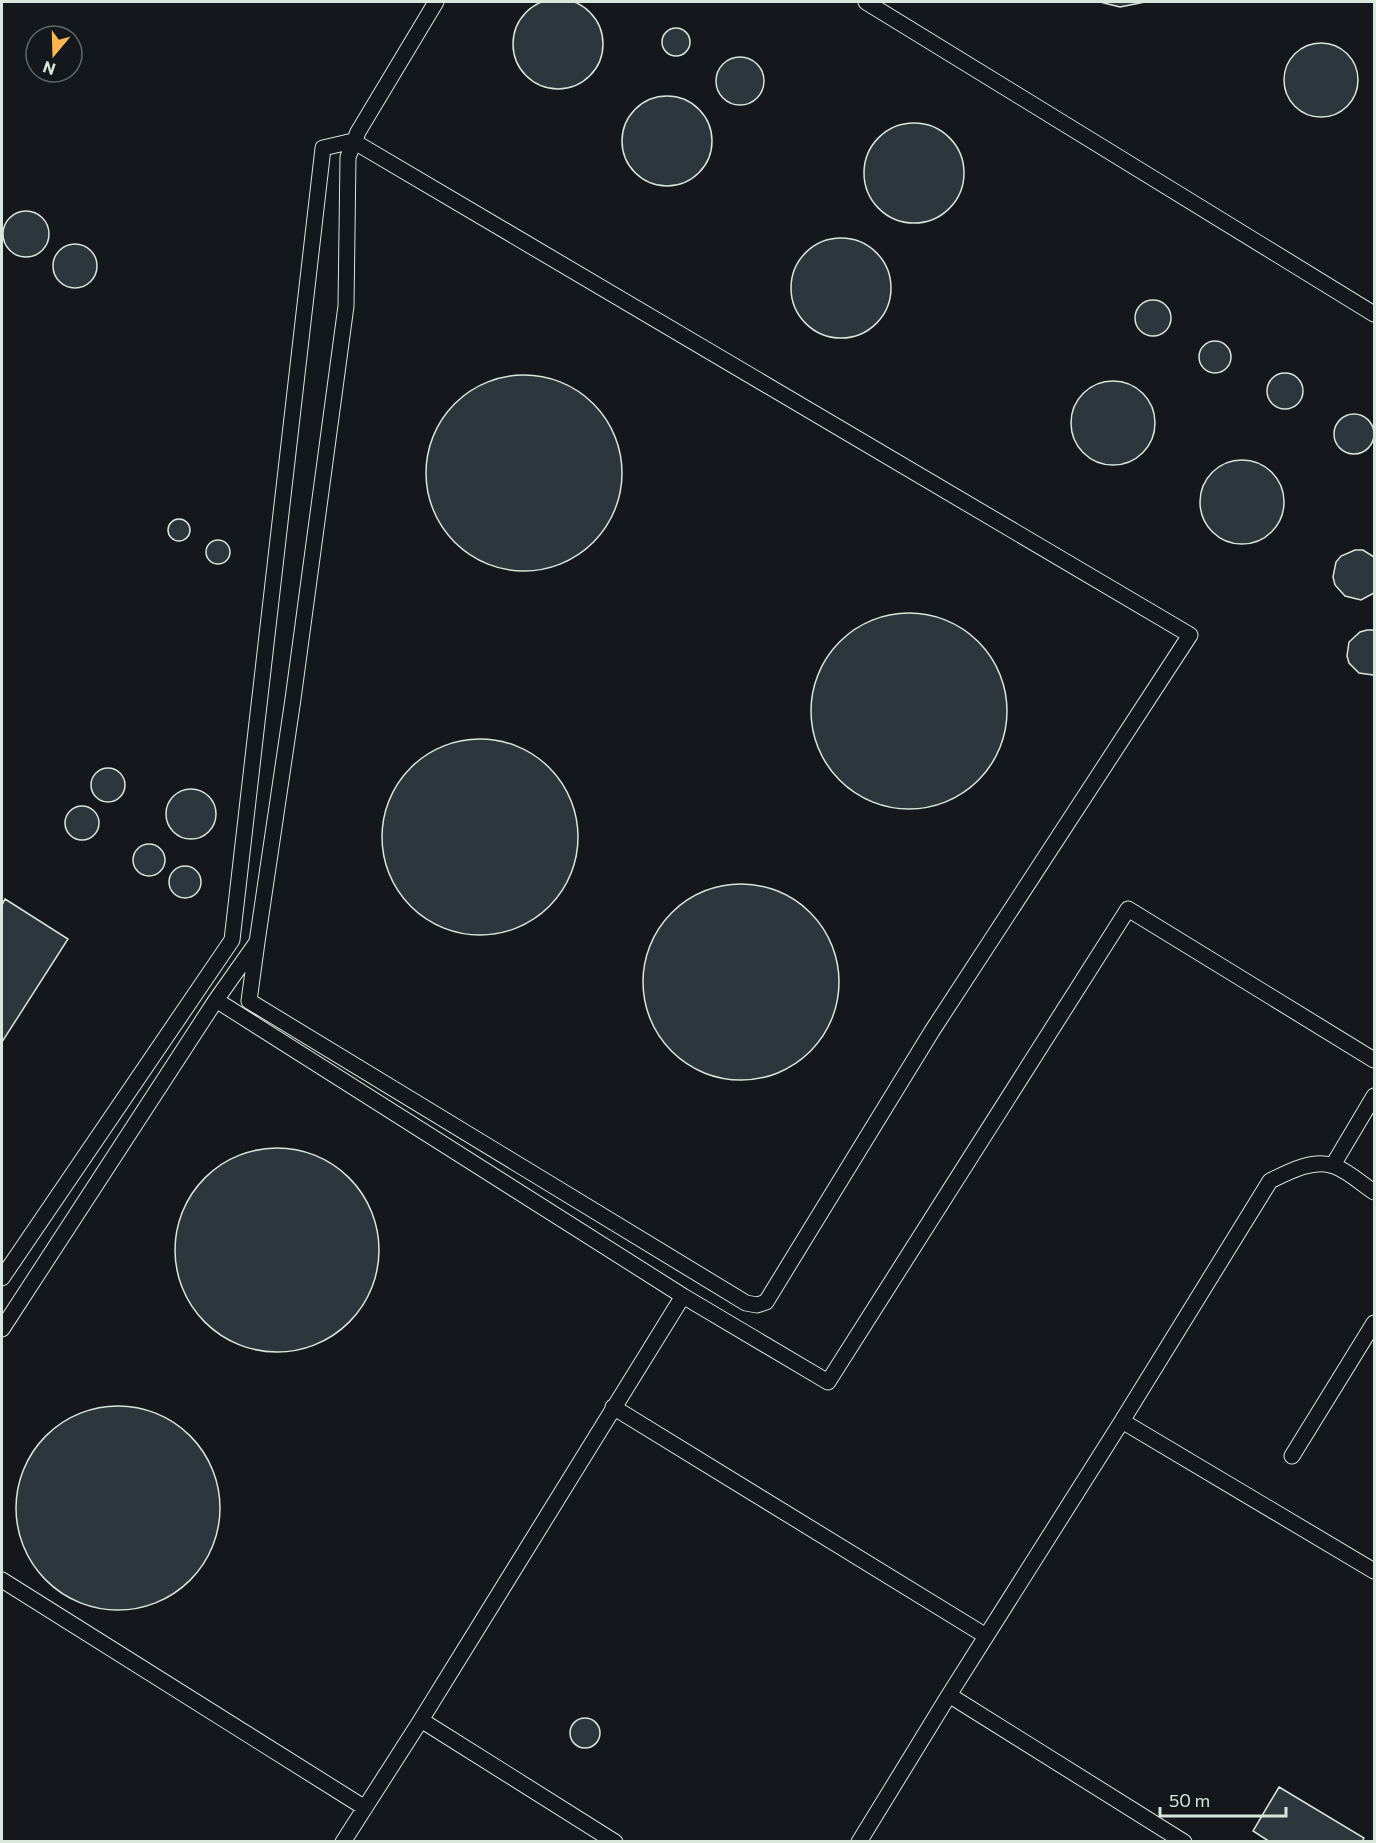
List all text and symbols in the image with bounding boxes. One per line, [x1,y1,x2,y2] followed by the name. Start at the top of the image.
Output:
[24,24,84,84] north arrow
[40,58,58,80] text: N
[1160,1780,1286,1818] scale bar
[1169,1789,1210,1811] text: 50 m

